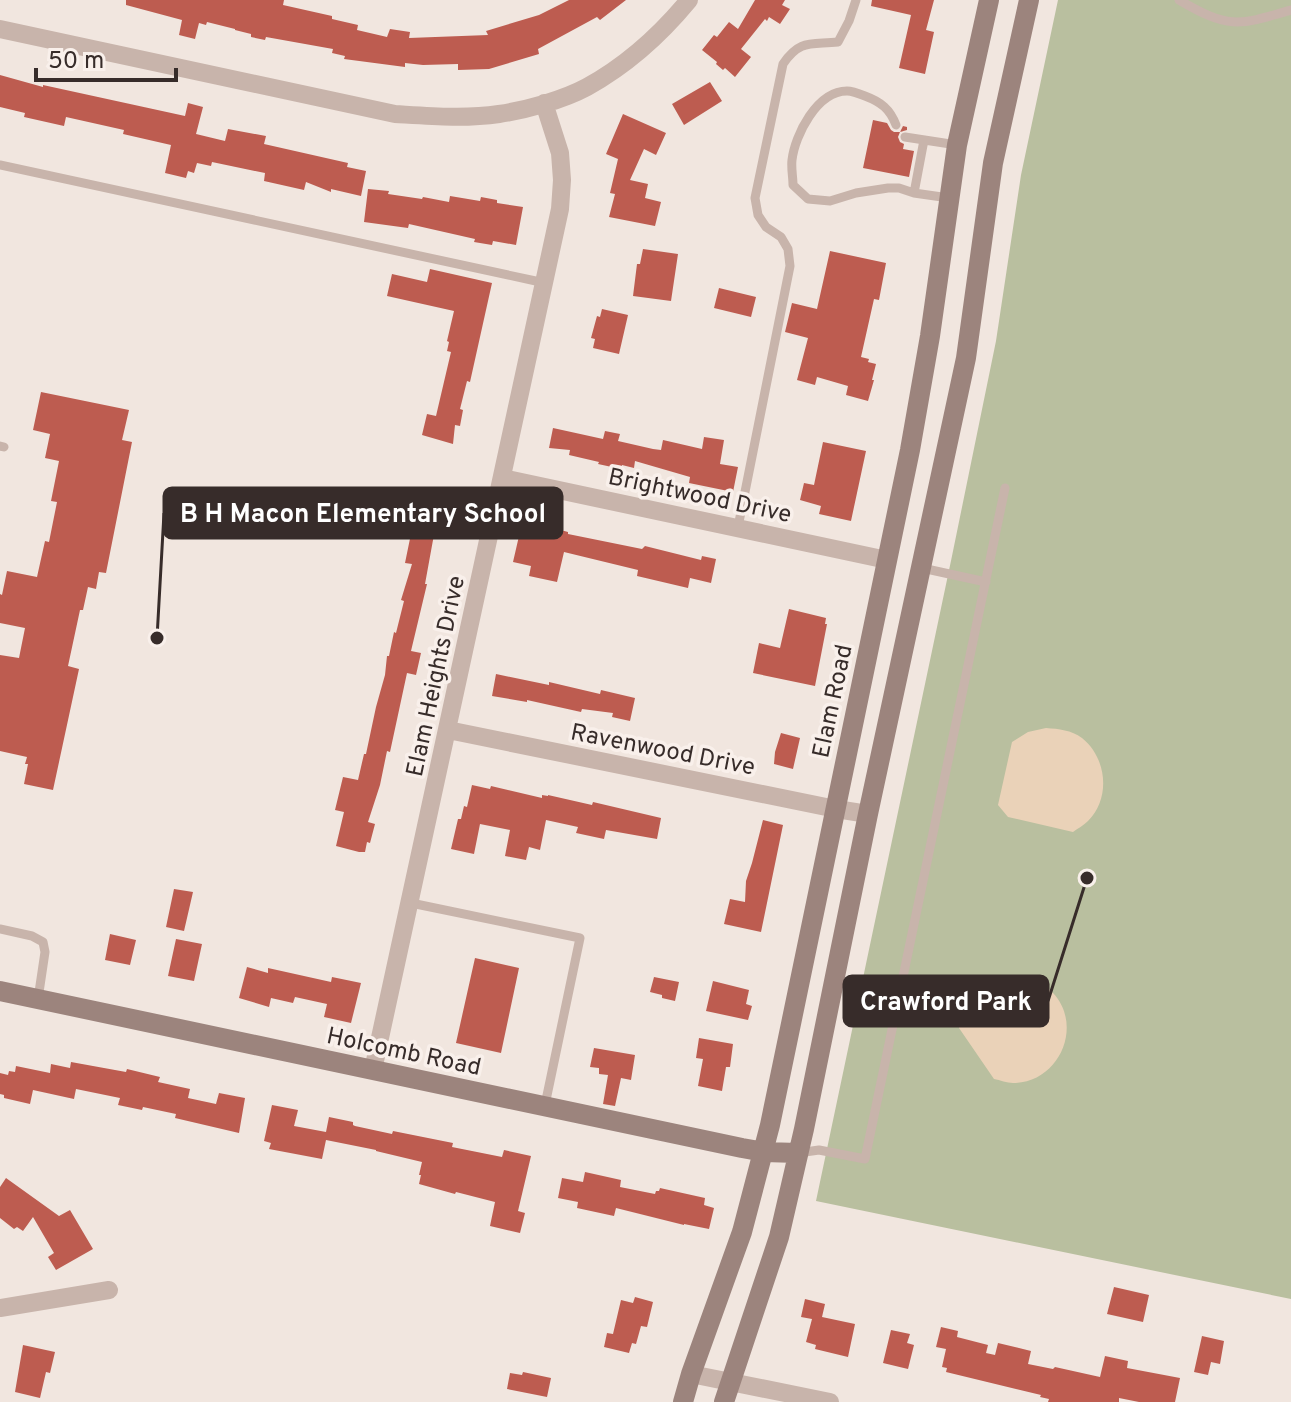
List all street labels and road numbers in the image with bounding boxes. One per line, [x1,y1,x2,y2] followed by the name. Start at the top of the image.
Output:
[605,463,794,531] street label: Brightwood Drive
[401,573,473,780] street label: Elam Heights Drive
[807,642,861,761] street label: Elam Road
[568,718,757,784] street label: Ravenwood Drive
[324,1022,483,1084] street label: Holcomb Road

